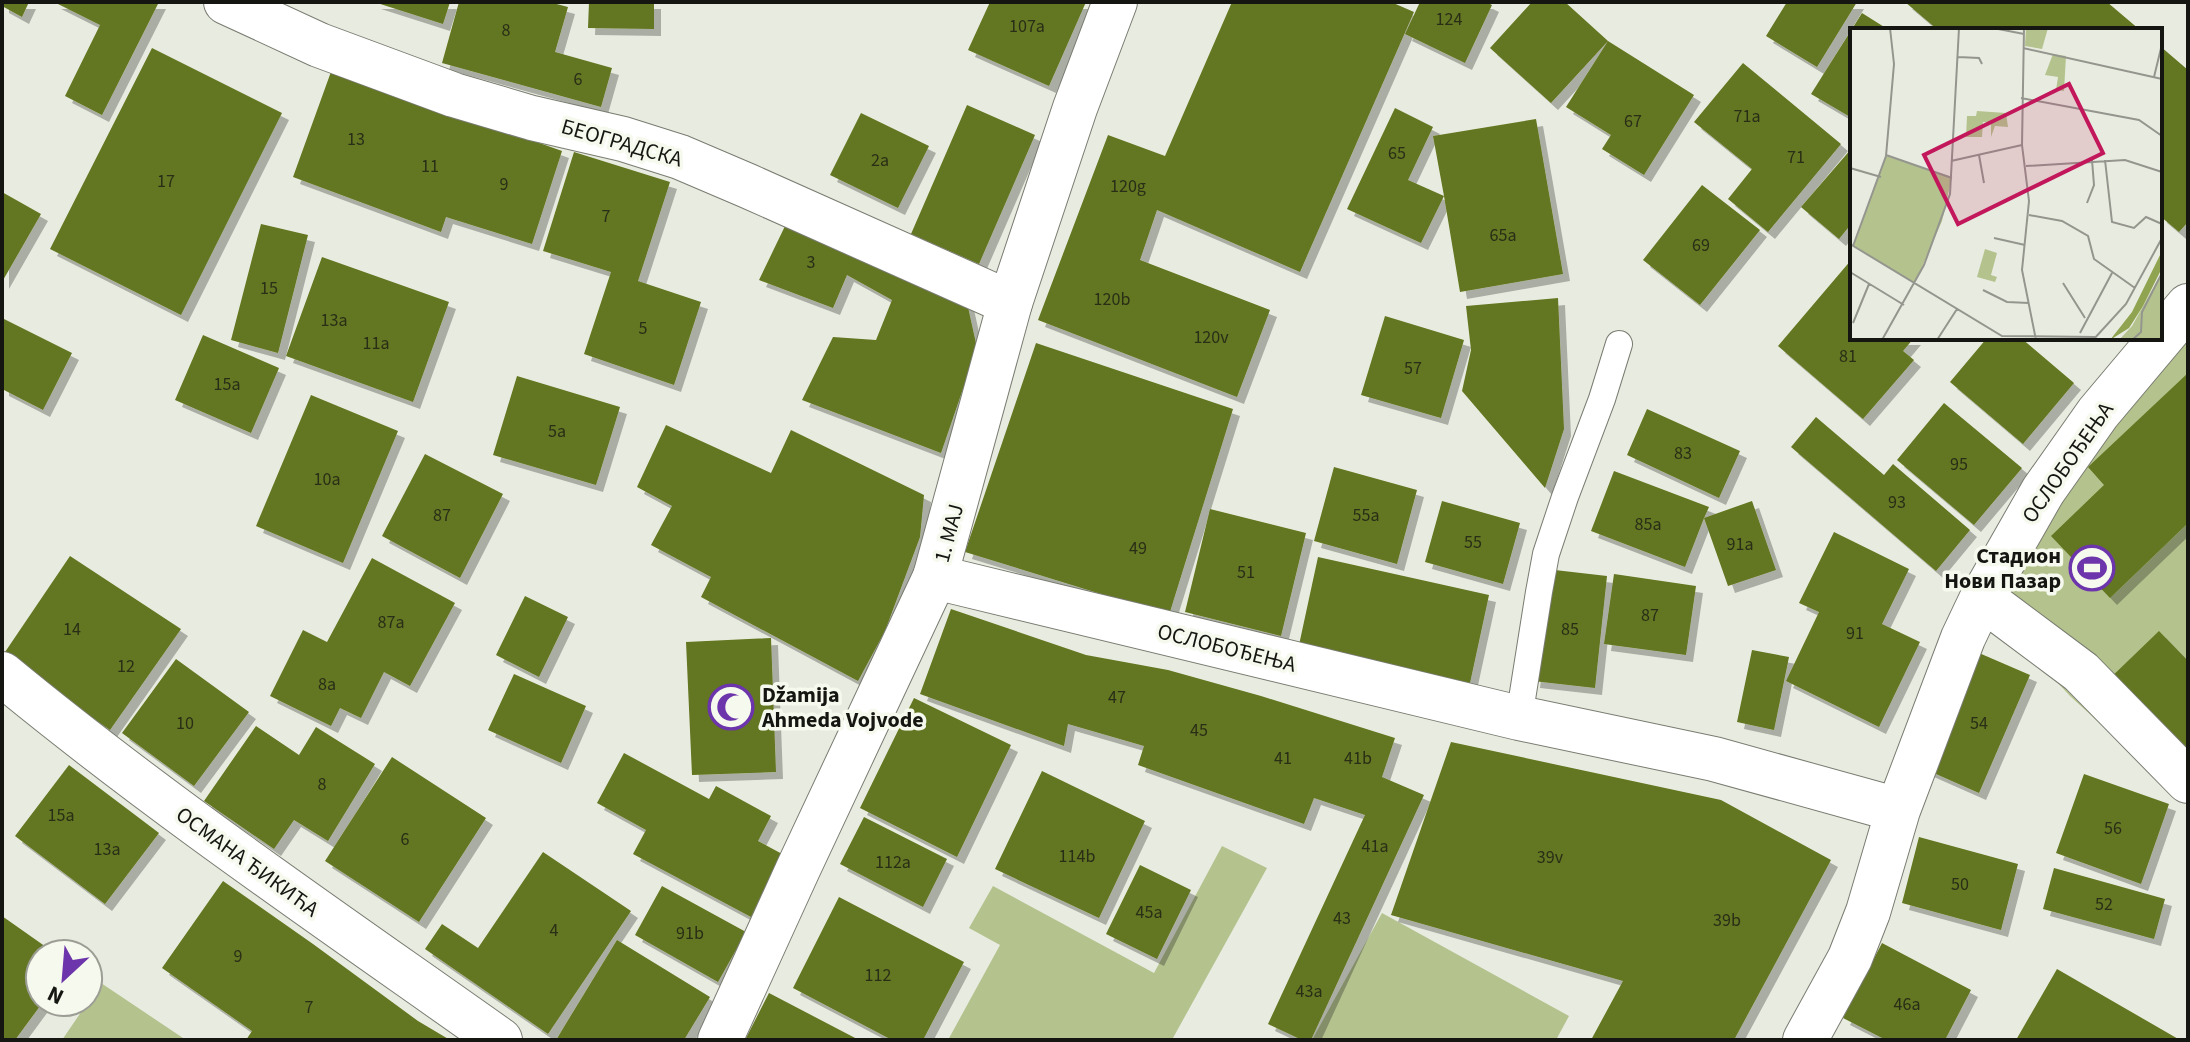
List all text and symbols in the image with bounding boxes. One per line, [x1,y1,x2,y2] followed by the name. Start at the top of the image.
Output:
[1436,7,1462,32] house number: 124
[1009,14,1045,39] house number: 107a
[502,18,511,43] house number: 8
[1850,28,2162,340] inset map
[574,67,583,92] house number: 6
[1734,104,1760,129] house number: 71a
[1624,109,1642,134] house number: 67
[557,110,686,176] street label: БЕОГРАДСКА
[347,127,365,152] house number: 13
[1388,141,1406,166] house number: 65
[1787,145,1805,170] house number: 71
[871,148,889,173] house number: 2a
[421,154,439,179] house number: 11
[157,169,175,194] house number: 17
[500,172,509,197] house number: 9
[1110,174,1146,199] house number: 120g
[602,204,611,229] house number: 7
[1490,223,1516,248] house number: 65a
[1692,233,1710,258] house number: 69
[807,250,816,275] house number: 3
[260,276,278,301] house number: 15
[1094,287,1130,312] house number: 120b
[321,308,347,333] house number: 13a
[639,316,648,341] house number: 5
[1193,325,1229,350] house number: 120v
[363,331,389,356] house number: 11a
[1839,344,1857,369] house number: 81
[1404,356,1422,381] house number: 57
[214,372,240,397] house number: 15a
[2014,395,2122,530] street label: ОСЛОБОЂЕЊА
[548,419,566,444] house number: 5a
[1674,441,1692,466] house number: 83
[1950,452,1968,477] house number: 95
[314,467,340,492] house number: 10a
[1888,490,1906,515] house number: 93
[926,500,972,566] street label: 1. МАЈ
[433,503,451,528] house number: 87
[1353,503,1379,528] house number: 55a
[1635,512,1661,537] house number: 85a
[1464,530,1482,555] house number: 55
[1727,532,1753,557] house number: 91a
[1129,536,1147,561] house number: 49
[1944,540,2061,597] place label: Стадион Нови Пазар
[2068,544,2116,592] sports icon: Стадион Нови Пазар
[1237,560,1255,585] house number: 51
[1641,603,1659,628] house number: 87
[378,610,404,635] house number: 87a
[1154,615,1299,681] street label: ОСЛОБОЂЕЊА
[63,617,81,642] house number: 14
[1561,617,1579,642] house number: 85
[1846,621,1864,646] house number: 91
[117,654,135,679] house number: 12
[318,672,336,697] house number: 8a
[761,679,924,736] place label: Džamija Ahmeda Vojvode
[707,683,755,731] mosque icon: Džamija Ahmeda Vojvode
[1108,685,1126,710] house number: 47
[176,711,194,736] house number: 10
[1970,711,1988,736] house number: 54
[1190,718,1208,743] house number: 45
[1274,746,1292,771] house number: 41
[1344,746,1372,771] house number: 41b
[318,772,327,797] house number: 8
[169,799,326,925] street label: ОСМАНА ЂИКИЋА
[48,803,74,828] house number: 15a
[2104,816,2122,841] house number: 56
[401,827,410,852] house number: 6
[1362,834,1388,859] house number: 41a
[94,837,120,862] house number: 13a
[1059,844,1095,869] house number: 114b
[1537,845,1564,870] house number: 39v
[875,850,911,875] house number: 112a
[1951,872,1969,897] house number: 50
[2095,892,2113,917] house number: 52
[1136,900,1162,925] house number: 45a
[1333,906,1351,931] house number: 43
[1713,908,1741,933] house number: 39b
[550,918,559,943] house number: 4
[676,921,704,946] house number: 91b
[24,938,104,1018] north arrow
[234,944,243,969] house number: 9
[865,963,891,988] house number: 112
[42,977,69,1013] text: N
[1296,979,1322,1004] house number: 43a
[1894,992,1920,1017] house number: 46a
[305,995,314,1020] house number: 7

